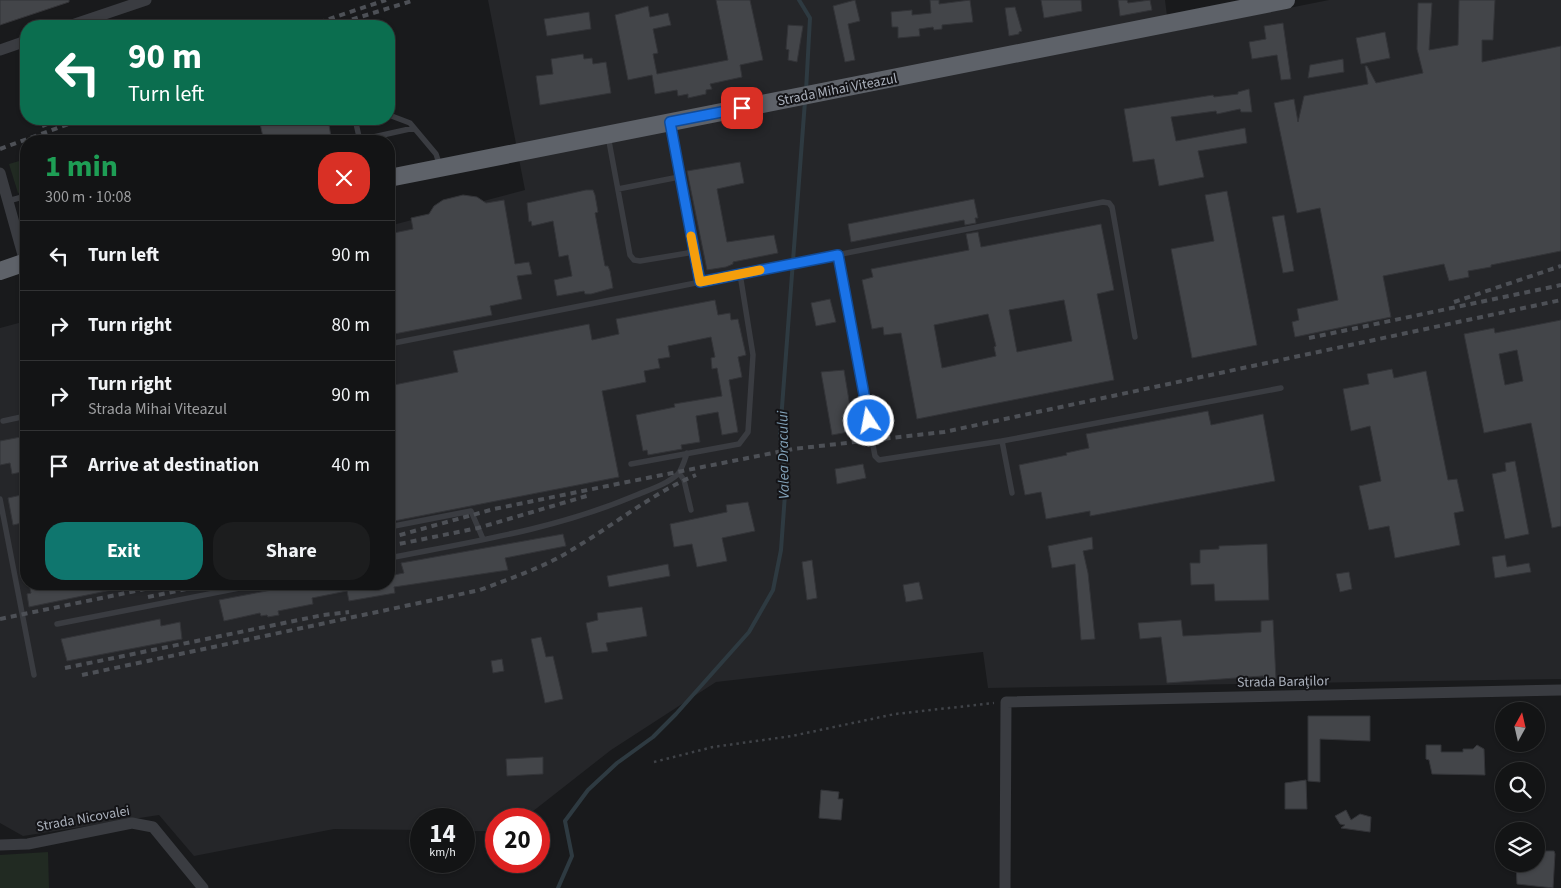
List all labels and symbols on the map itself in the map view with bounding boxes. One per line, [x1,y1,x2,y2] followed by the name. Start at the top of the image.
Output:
[776,68,899,111] street label: Strada Mihai Viteazul
[721,87,763,129] pin
[842,394,894,446] position arrow
[772,410,795,499] water label: Valea Dracului
[1237,671,1329,693] street label: Strada Baraților
[1495,702,1545,752] north arrow
[35,801,131,837] street label: Strada Nicovalei
[485,808,550,873] speed limit sign: 20

